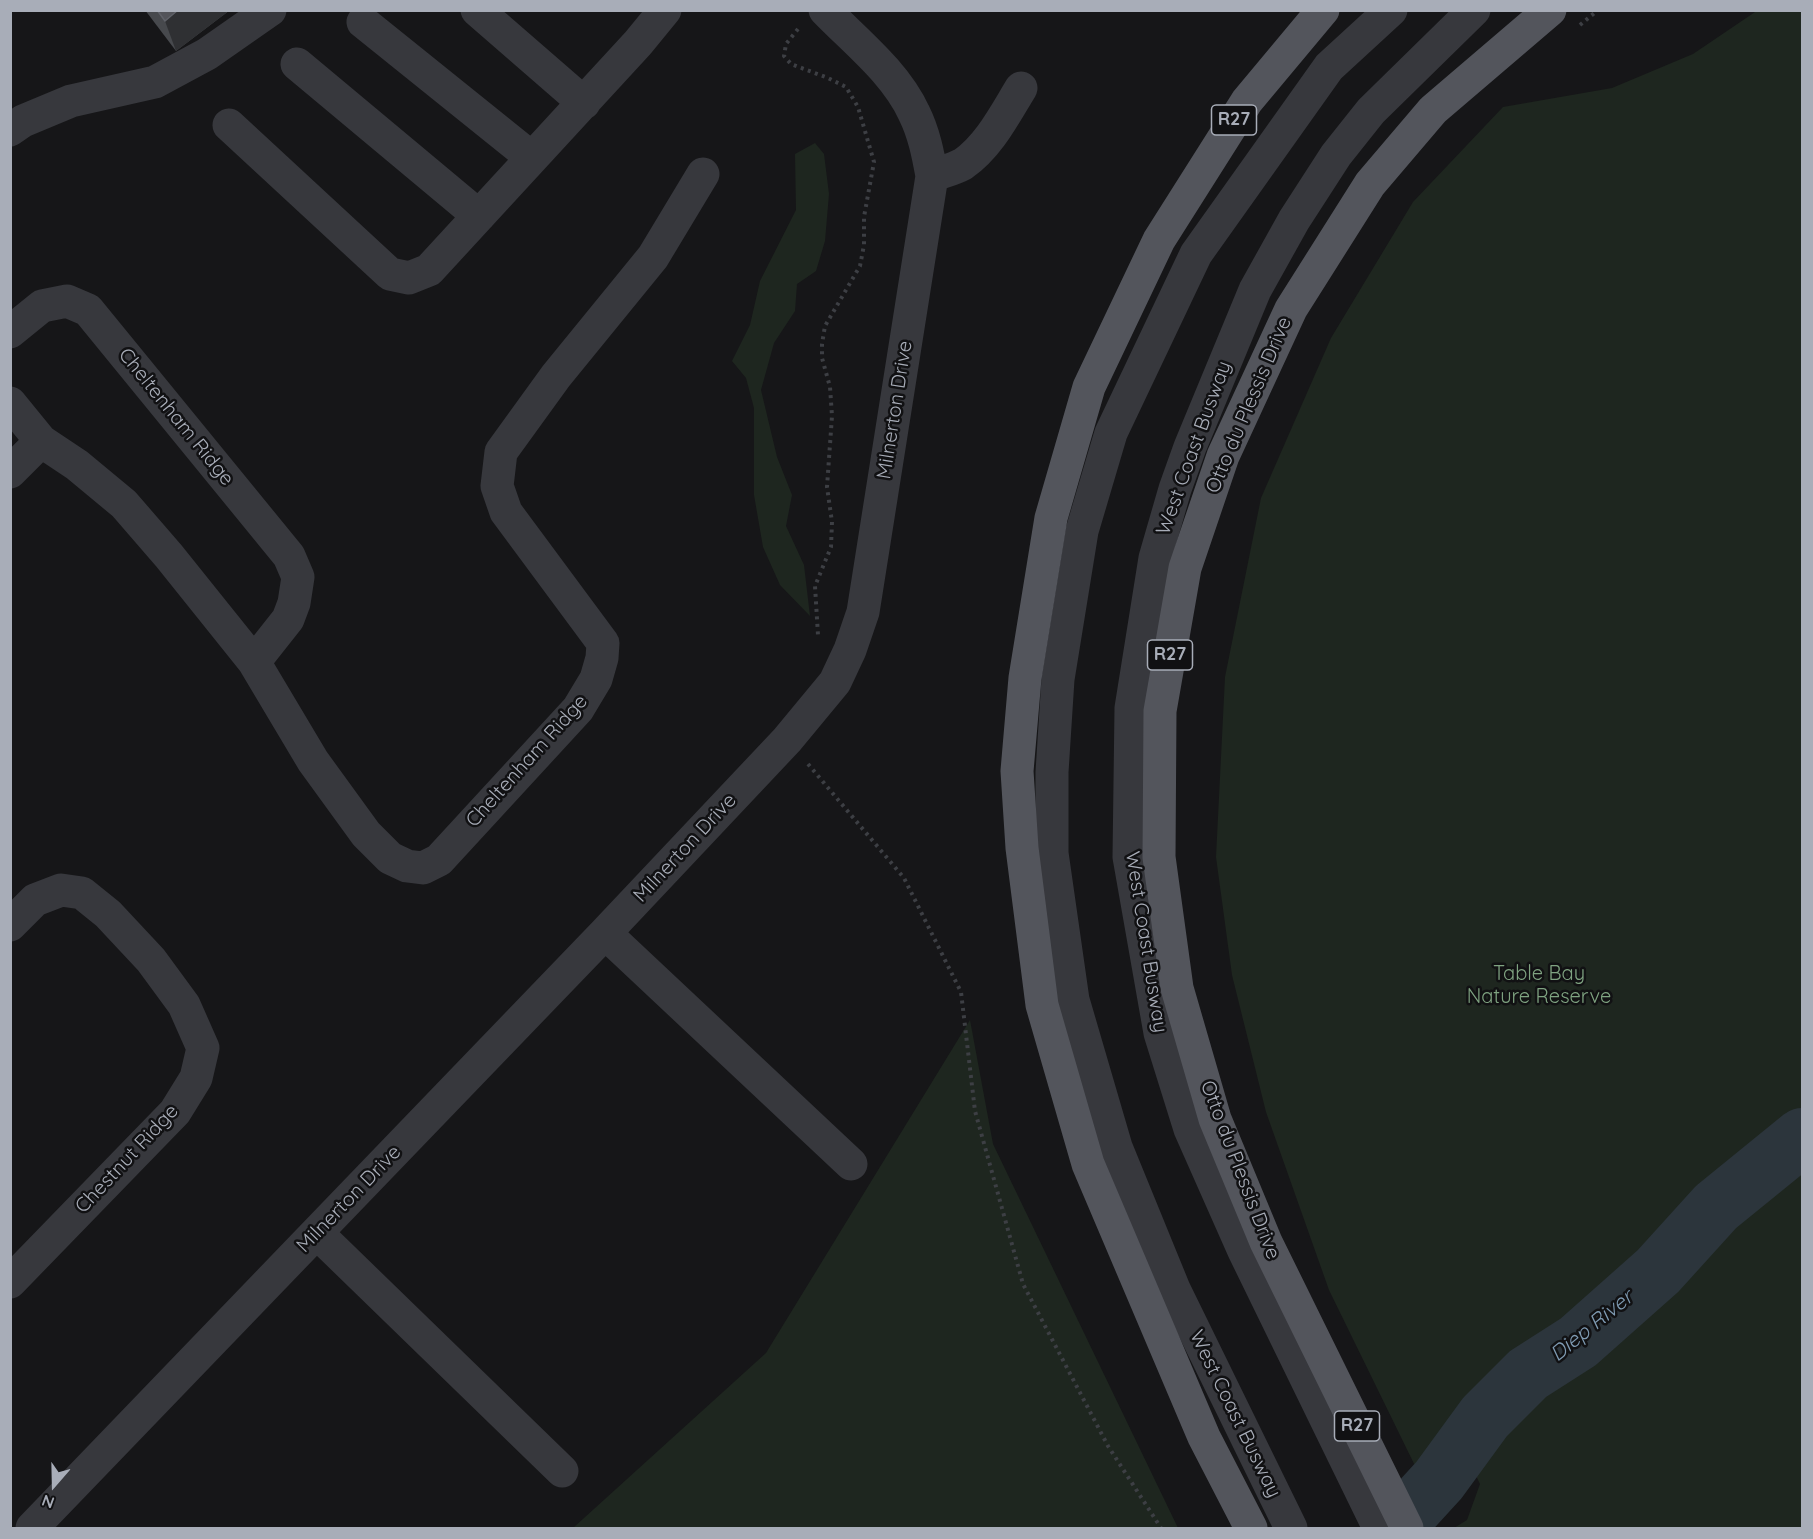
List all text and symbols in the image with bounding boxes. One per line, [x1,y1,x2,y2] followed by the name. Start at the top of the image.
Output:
[1212,105,1256,135] road number: R27
[1201,313,1297,497] street label: Otto du Plessis Drive
[872,339,918,481] street label: Milnerton Drive
[113,343,239,491] street label: Cheltenham Ridge
[1151,358,1237,538] street label: West Coast Busway
[1148,640,1192,670] road number: R27
[461,690,593,832] street label: Cheltenham Ridge
[629,789,741,907] street label: Milnerton Drive
[1120,850,1172,1034] street label: West Coast Busway
[1467,962,1611,1009] park label: Table Bay Nature Reserve
[1195,1077,1285,1263] street label: Otto du Plessis Drive
[70,1100,184,1218] street label: Chestnut Ridge
[292,1140,406,1258] street label: Milnerton Drive
[1545,1285,1639,1367] water label: Diep River
[1184,1326,1286,1502] street label: West Coast Busway
[1334,1411,1380,1441] road number: R27
[24,1455,84,1515] north arrow
[39,1491,57,1513] text: N

